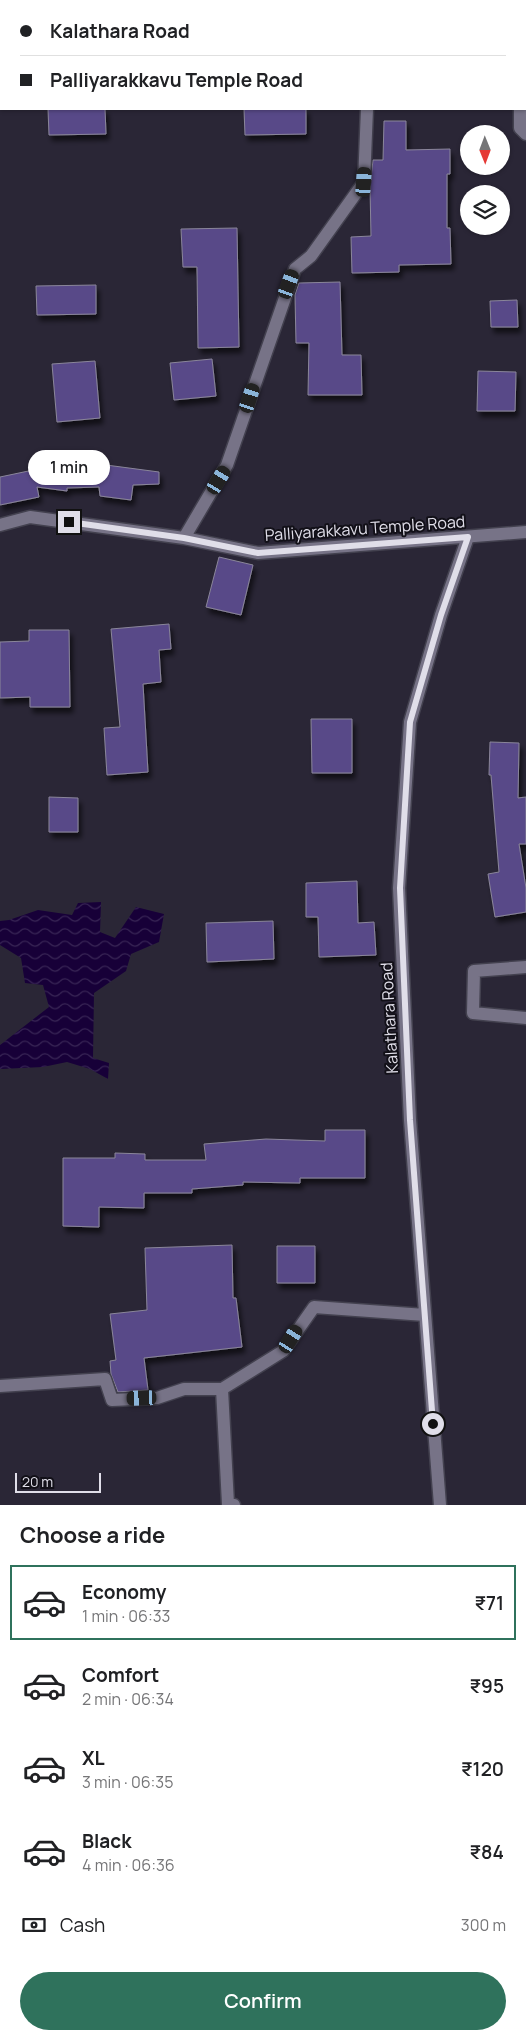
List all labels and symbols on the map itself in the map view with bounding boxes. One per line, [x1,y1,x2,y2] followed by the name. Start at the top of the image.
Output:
[460,125,510,175] north arrow
[355,167,372,197] car
[276,267,301,301] car
[238,381,261,415] car
[28,450,110,484] callout: 1 min
[204,463,233,497] car
[264,510,466,546] street label: Palliyarakkavu Temple Road
[58,511,80,533] route end
[375,962,403,1074] street label: Kalathara Road
[276,1322,305,1356] car
[126,1390,157,1406] car
[422,1413,444,1435] route start
[15,1470,101,1493] scale bar

